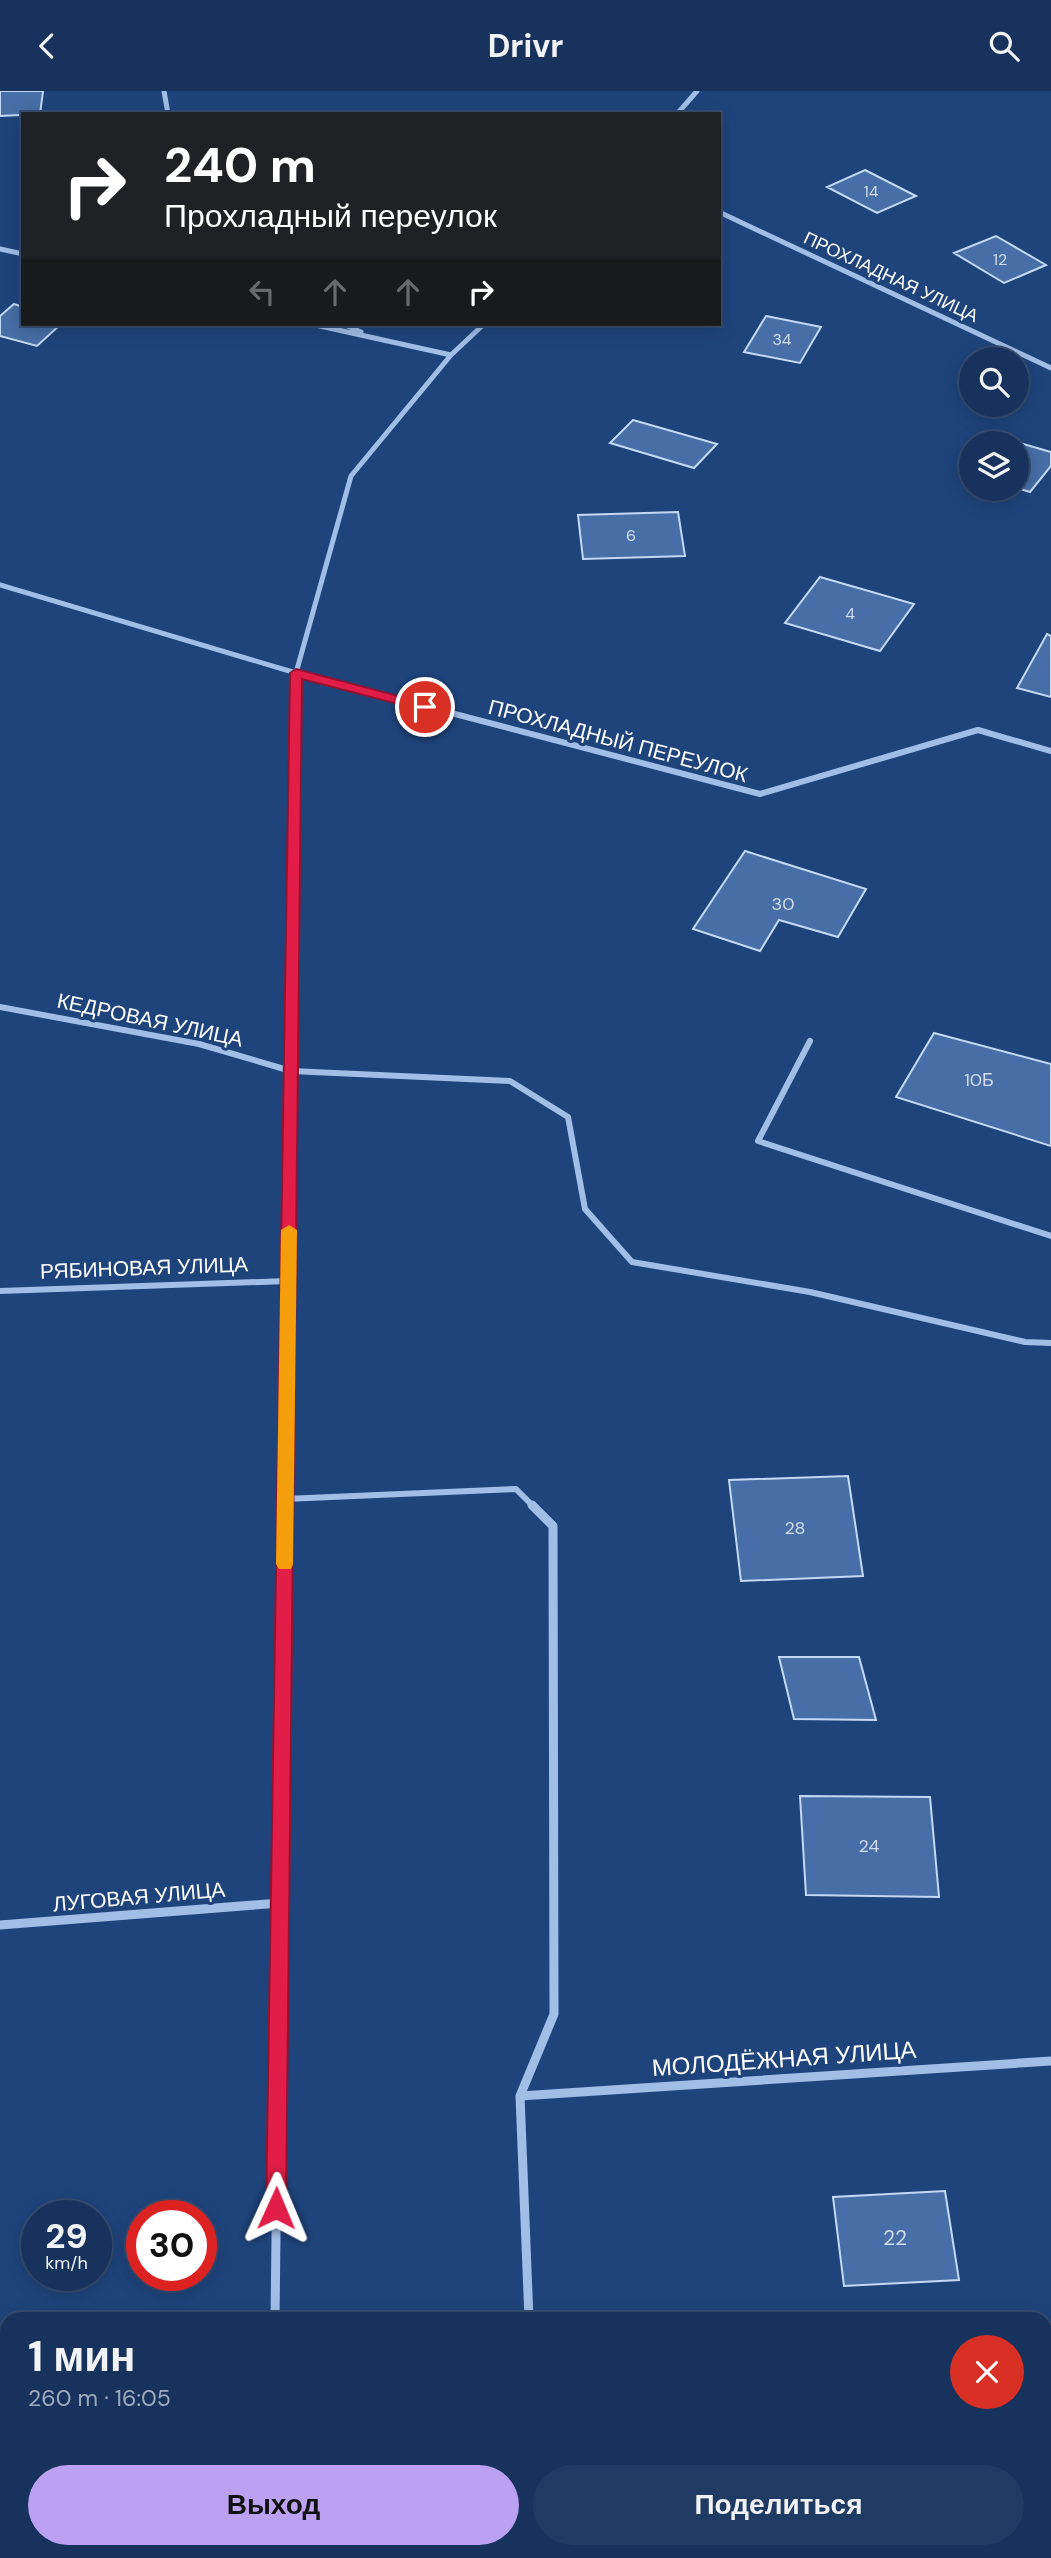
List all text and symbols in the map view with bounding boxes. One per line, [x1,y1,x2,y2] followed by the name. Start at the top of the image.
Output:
[488,25,563,67] text: Drivr
[28,27,66,65] icon: back
[985,27,1023,65] icon: search
[164,133,316,197] text: 240 m
[49,140,140,231] icon: right
[864,181,879,202] house number: 14
[164,195,497,237] text: Прохладный переулок
[800,226,982,328] street label: ПРОХЛАДНАЯ УЛИЦА
[993,249,1007,270] house number: 12
[243,273,281,311] icon: left
[316,273,354,311] icon: ahead
[389,273,427,311] icon: ahead
[462,273,500,311] icon: right
[772,329,792,350] house number: 34
[959,347,1029,501] map controls
[959,347,1029,417] button: search
[959,431,1029,501] button: layers
[626,525,636,546] house number: 6
[845,603,855,624] house number: 4
[395,677,455,737] pin
[406,688,444,726] icon: arrive
[485,693,751,789] street label: ПРОХЛАДНЫЙ ПЕРЕУЛОК
[772,892,794,916] house number: 30
[54,987,246,1053] street label: КЕДРОВАЯ УЛИЦА
[964,1068,994,1092] house number: 10Б
[39,1250,249,1286] street label: РЯБИНОВАЯ УЛИЦА
[784,1516,806,1540] house number: 28
[859,1834,880,1858] house number: 24
[52,1876,226,1918] street label: ЛУГОВАЯ УЛИЦА
[651,2034,917,2083] street label: МОЛОДЁЖНАЯ УЛИЦА
[239,2171,313,2245] position arrow
[126,2200,217,2291] speed limit sign: 30
[45,2213,88,2259] text: 29
[883,2224,907,2252] house number: 22
[45,2251,88,2275] text: km/h
[28,2329,135,2384] text: 1 мин
[950,2335,1024,2409] button: close
[28,2383,171,2413] text: 260 m · 16:05
[28,2465,519,2545] button: Выход
[533,2465,1024,2545] button: Поделиться

